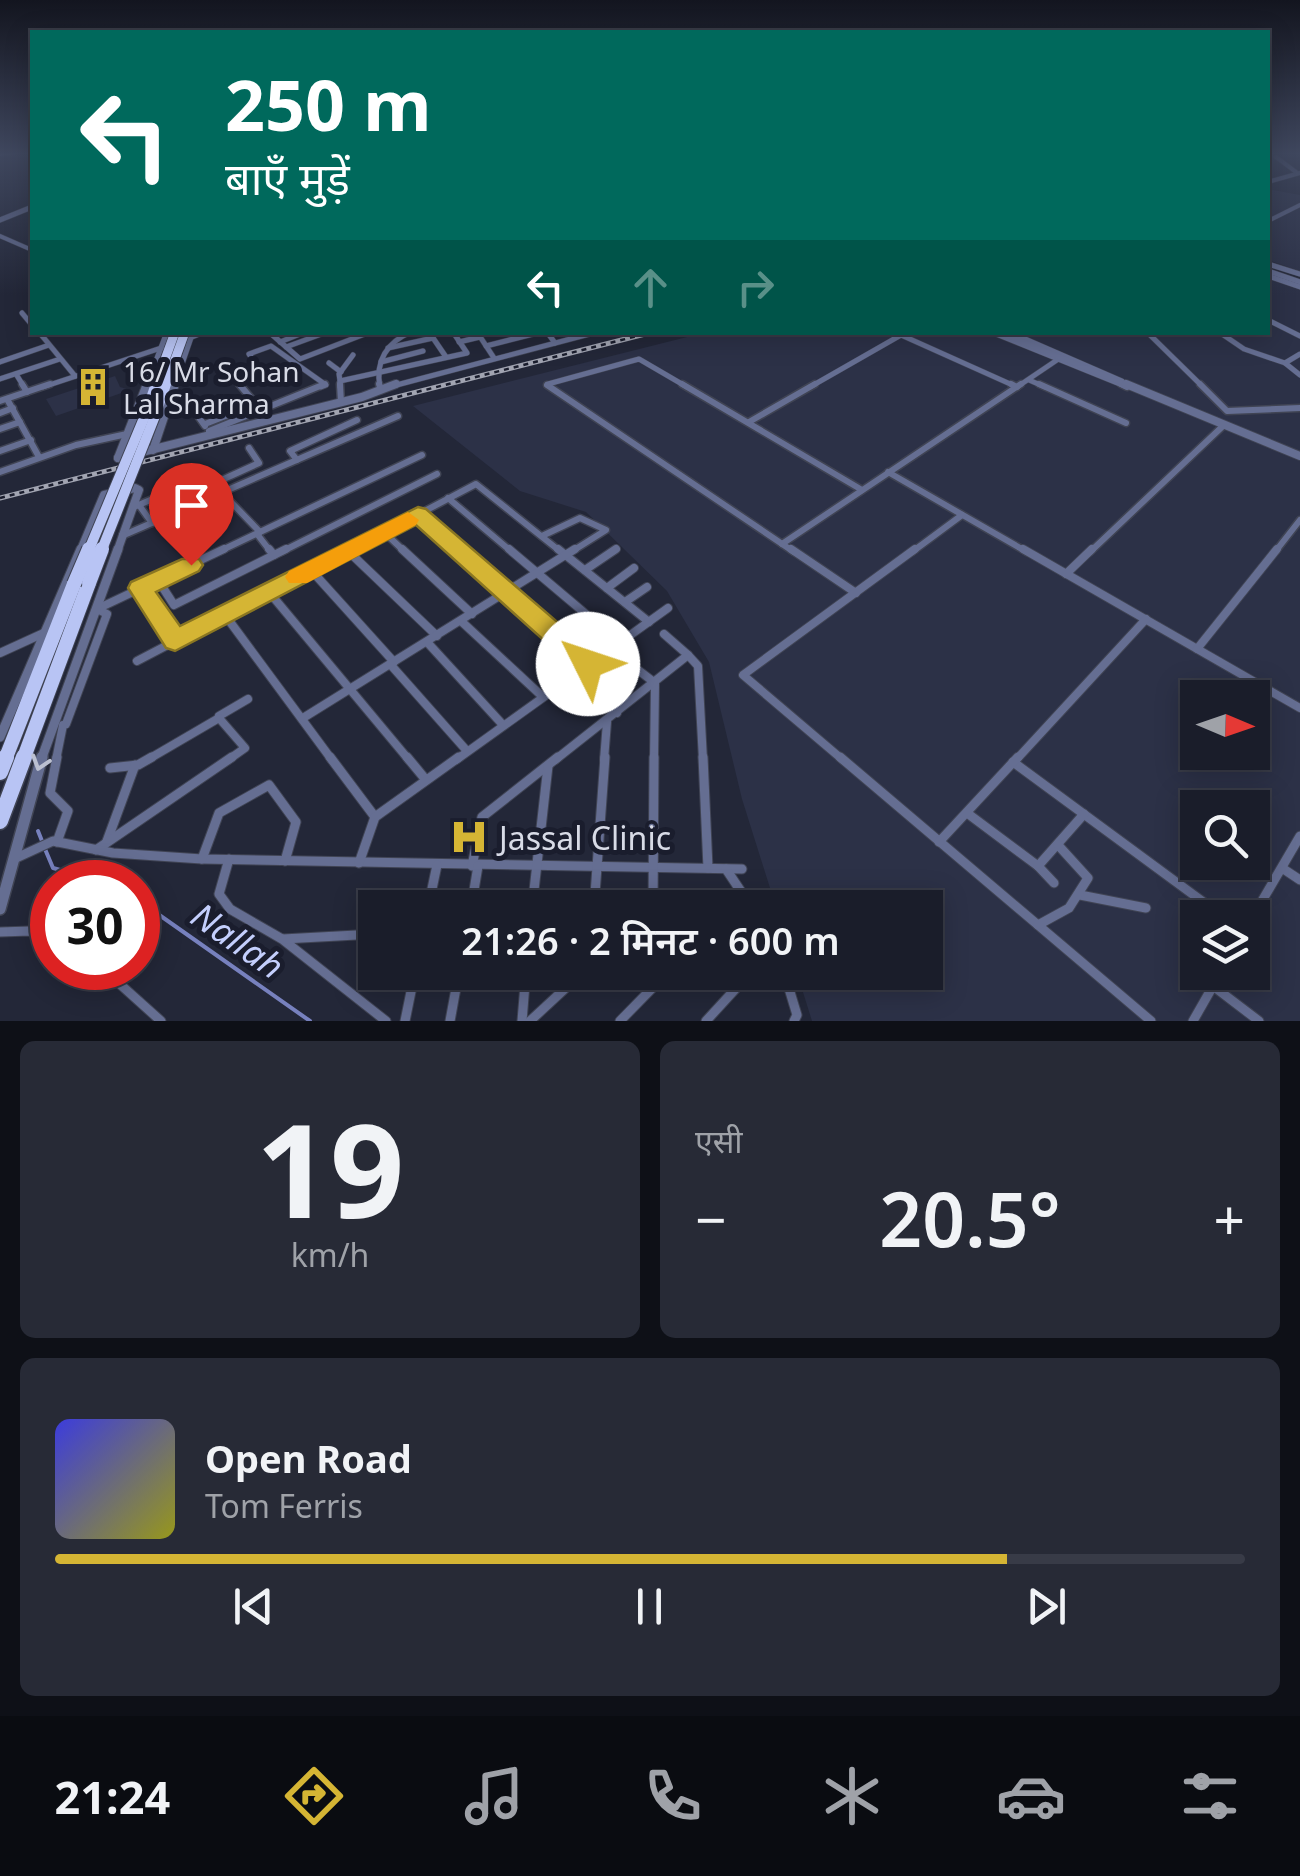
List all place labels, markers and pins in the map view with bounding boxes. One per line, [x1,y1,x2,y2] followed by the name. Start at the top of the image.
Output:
[123,352,300,422] place label: 16/ Mr Sohan Lal Sharma
[72,366,114,408] building icon: 16/ Mr Sohan Lal Sharma
[149,463,234,566] pin
[448,816,490,858] hospital icon: Jassal Clinic
[496,816,671,859] place label: Jassal Clinic

